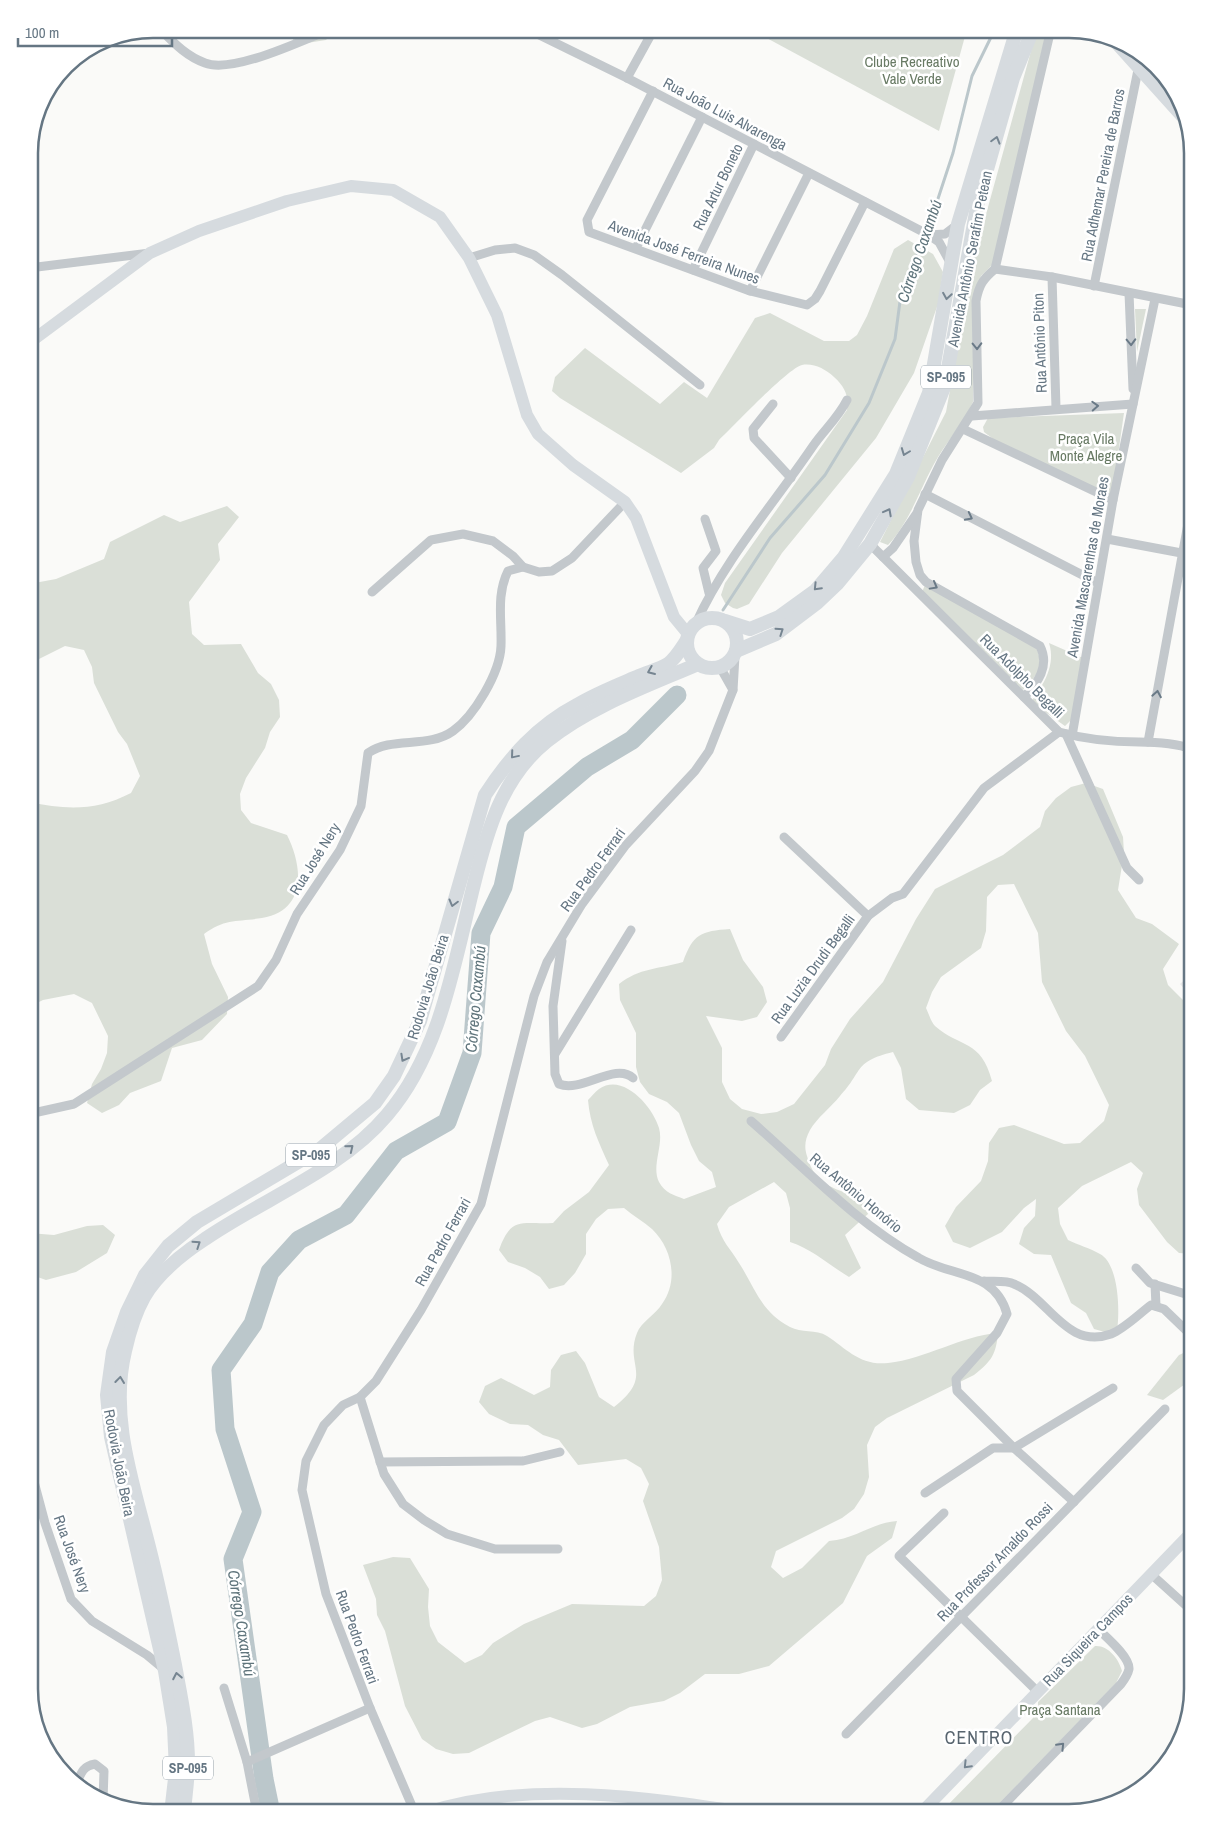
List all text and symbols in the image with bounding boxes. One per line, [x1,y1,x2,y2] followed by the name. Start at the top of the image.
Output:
[18,15,171,47] scale bar
[25,22,59,43] text: 100 m
[864,51,960,89] park label: Clube Recreativo Vale Verde
[660,72,791,155] street label: Rua João Luis Alvarenga
[1075,87,1130,263] street label: Rua Adhemar Pereira de Barros
[990,136,1000,144] one-way arrow
[687,140,748,234] street label: Rua Artur Boneto
[942,169,997,350] street label: Avenida Antônio Serafim Petean
[891,197,947,305] water label: Córrego Caxambú
[605,214,763,289] street label: Avenida José Ferreira Nunes
[942,292,953,300] one-way arrow
[1027,293,1052,393] street label: Rua Antônio Piton
[1126,338,1136,346] one-way arrow
[972,342,982,350] one-way arrow
[921,366,971,388] road number: SP-095
[1091,401,1099,412] one-way arrow
[1050,428,1122,466] park label: Praça Vila Monte Alegre
[901,447,911,456] one-way arrow
[1061,475,1114,660] street label: Avenida Mascarenhas de Moraes
[882,508,892,517] one-way arrow
[964,511,973,521] one-way arrow
[929,580,938,590] one-way arrow
[814,582,823,591] one-way arrow
[775,627,784,637] one-way arrow
[976,629,1069,722] street label: Rua Adolpho Begalli
[647,665,656,676] one-way arrow
[1151,689,1161,698] one-way arrow
[511,749,520,758] one-way arrow
[284,818,345,899] street label: Rua José Nery
[555,824,630,916] street label: Rua Pedro Ferrari
[448,899,459,908] one-way arrow
[766,910,859,1028] street label: Rua Luzia Drudi Begalli
[402,932,454,1042] street label: Rodovia João Beira
[459,945,491,1053] water label: Córrego Caxambú
[400,1052,410,1061] one-way arrow
[286,1144,336,1166] road number: SP-095
[344,1145,353,1154] one-way arrow
[806,1148,907,1238] street label: Rua Antônio Honório
[409,1194,476,1290] street label: Rua Pedro Ferrari
[192,1241,201,1250] one-way arrow
[114,1376,125,1384] one-way arrow
[99,1408,140,1518] street label: Rodovia João Beira
[932,1497,1057,1626] street label: Rua Professor Arnaldo Rossi
[49,1512,97,1596] street label: Rua José Nery
[223,1568,261,1678] water label: Córrego Caxambú
[331,1587,384,1687] street label: Rua Pedro Ferrari
[1038,1589,1137,1691] street label: Rua Siqueira Campos
[172,1672,182,1680] one-way arrow
[1019,1699,1101,1720] park label: Praça Santana
[945,1725,1013,1750] district label: CENTRO
[1055,1743,1064,1752] one-way arrow
[163,1756,213,1780] road number: SP-095
[964,1760,973,1769] one-way arrow

